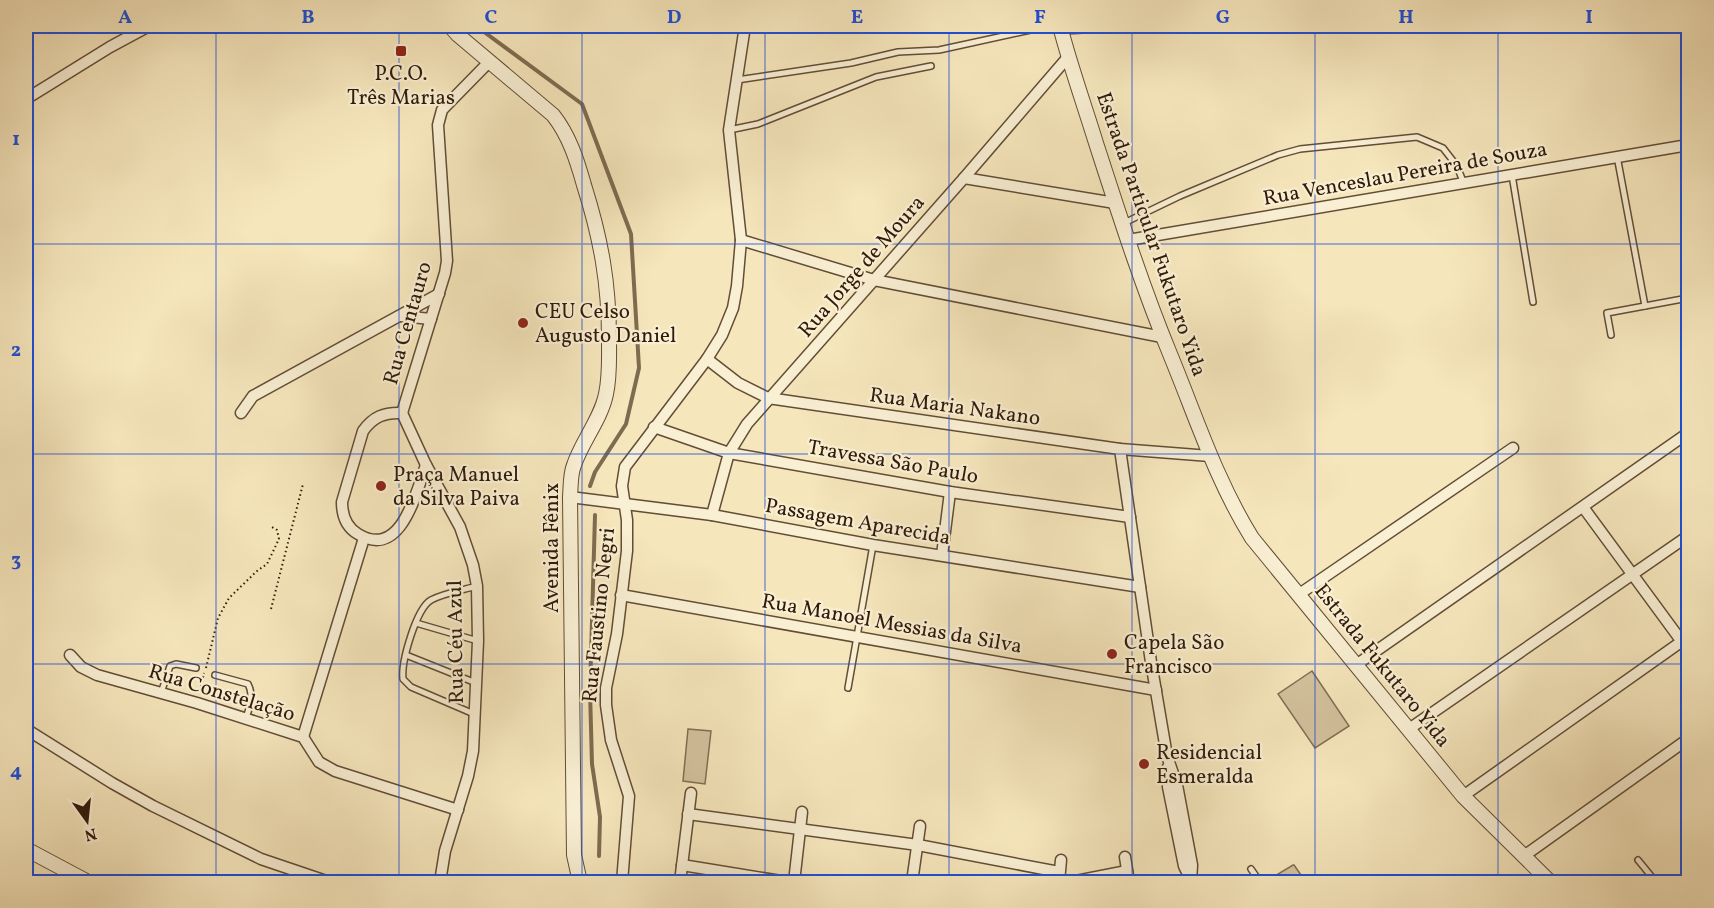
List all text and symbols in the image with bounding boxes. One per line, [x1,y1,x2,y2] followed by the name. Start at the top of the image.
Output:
[118,4,132,32] text: A
[301,4,315,32] text: B
[485,4,498,32] text: C
[667,4,681,32] text: D
[851,4,863,32] text: E
[1034,4,1046,32] text: F
[1216,4,1230,32] text: G
[1398,4,1414,32] text: H
[1585,4,1593,32] text: I
[394,44,408,58] marker: P.C.O. Três Marias
[347,60,455,113] place label: P.C.O. Três Marias
[1088,88,1213,381] street label: Estrada Particular Fukutaro Yida
[12,126,20,154] text: 1
[1261,135,1550,214] street label: Rua Venceslau Pereira de Souza
[792,190,932,344] street label: Rua Jorge de Moura
[377,259,440,388] street label: Rua Centauro
[535,298,676,351] place label: CEU Celso Augusto Daniel
[516,316,530,330] marker: CEU Celso Augusto Daniel
[11,337,21,365] text: 2
[867,381,1042,434] street label: Rua Maria Nakano
[805,433,980,492] street label: Travessa São Paulo
[393,461,520,514] place label: Praça Manuel da Silva Paiva
[374,479,388,493] marker: Praça Manuel da Silva Paiva
[538,483,567,613] street label: Avenida Fênix
[763,492,953,553] street label: Passagem Aparecida
[576,526,623,704] street label: Rua Faustino Negri
[11,547,21,575] text: 3
[1307,578,1457,754] street label: Estrada Fukutaro Yida
[441,580,472,704] street label: Rua Céu Azul
[759,587,1024,662] street label: Rua Manoel Messias da Silva
[1124,629,1224,682] place label: Capela São Francisco
[1105,647,1119,661] marker: Capela São Francisco
[145,657,299,730] street label: Rua Constelação
[1156,739,1262,792] place label: Residencial Esmeralda
[1137,757,1151,771] marker: Residencial Esmeralda
[10,758,22,786] text: 4
[57,791,117,851] north arrow
[82,821,99,846] text: N

